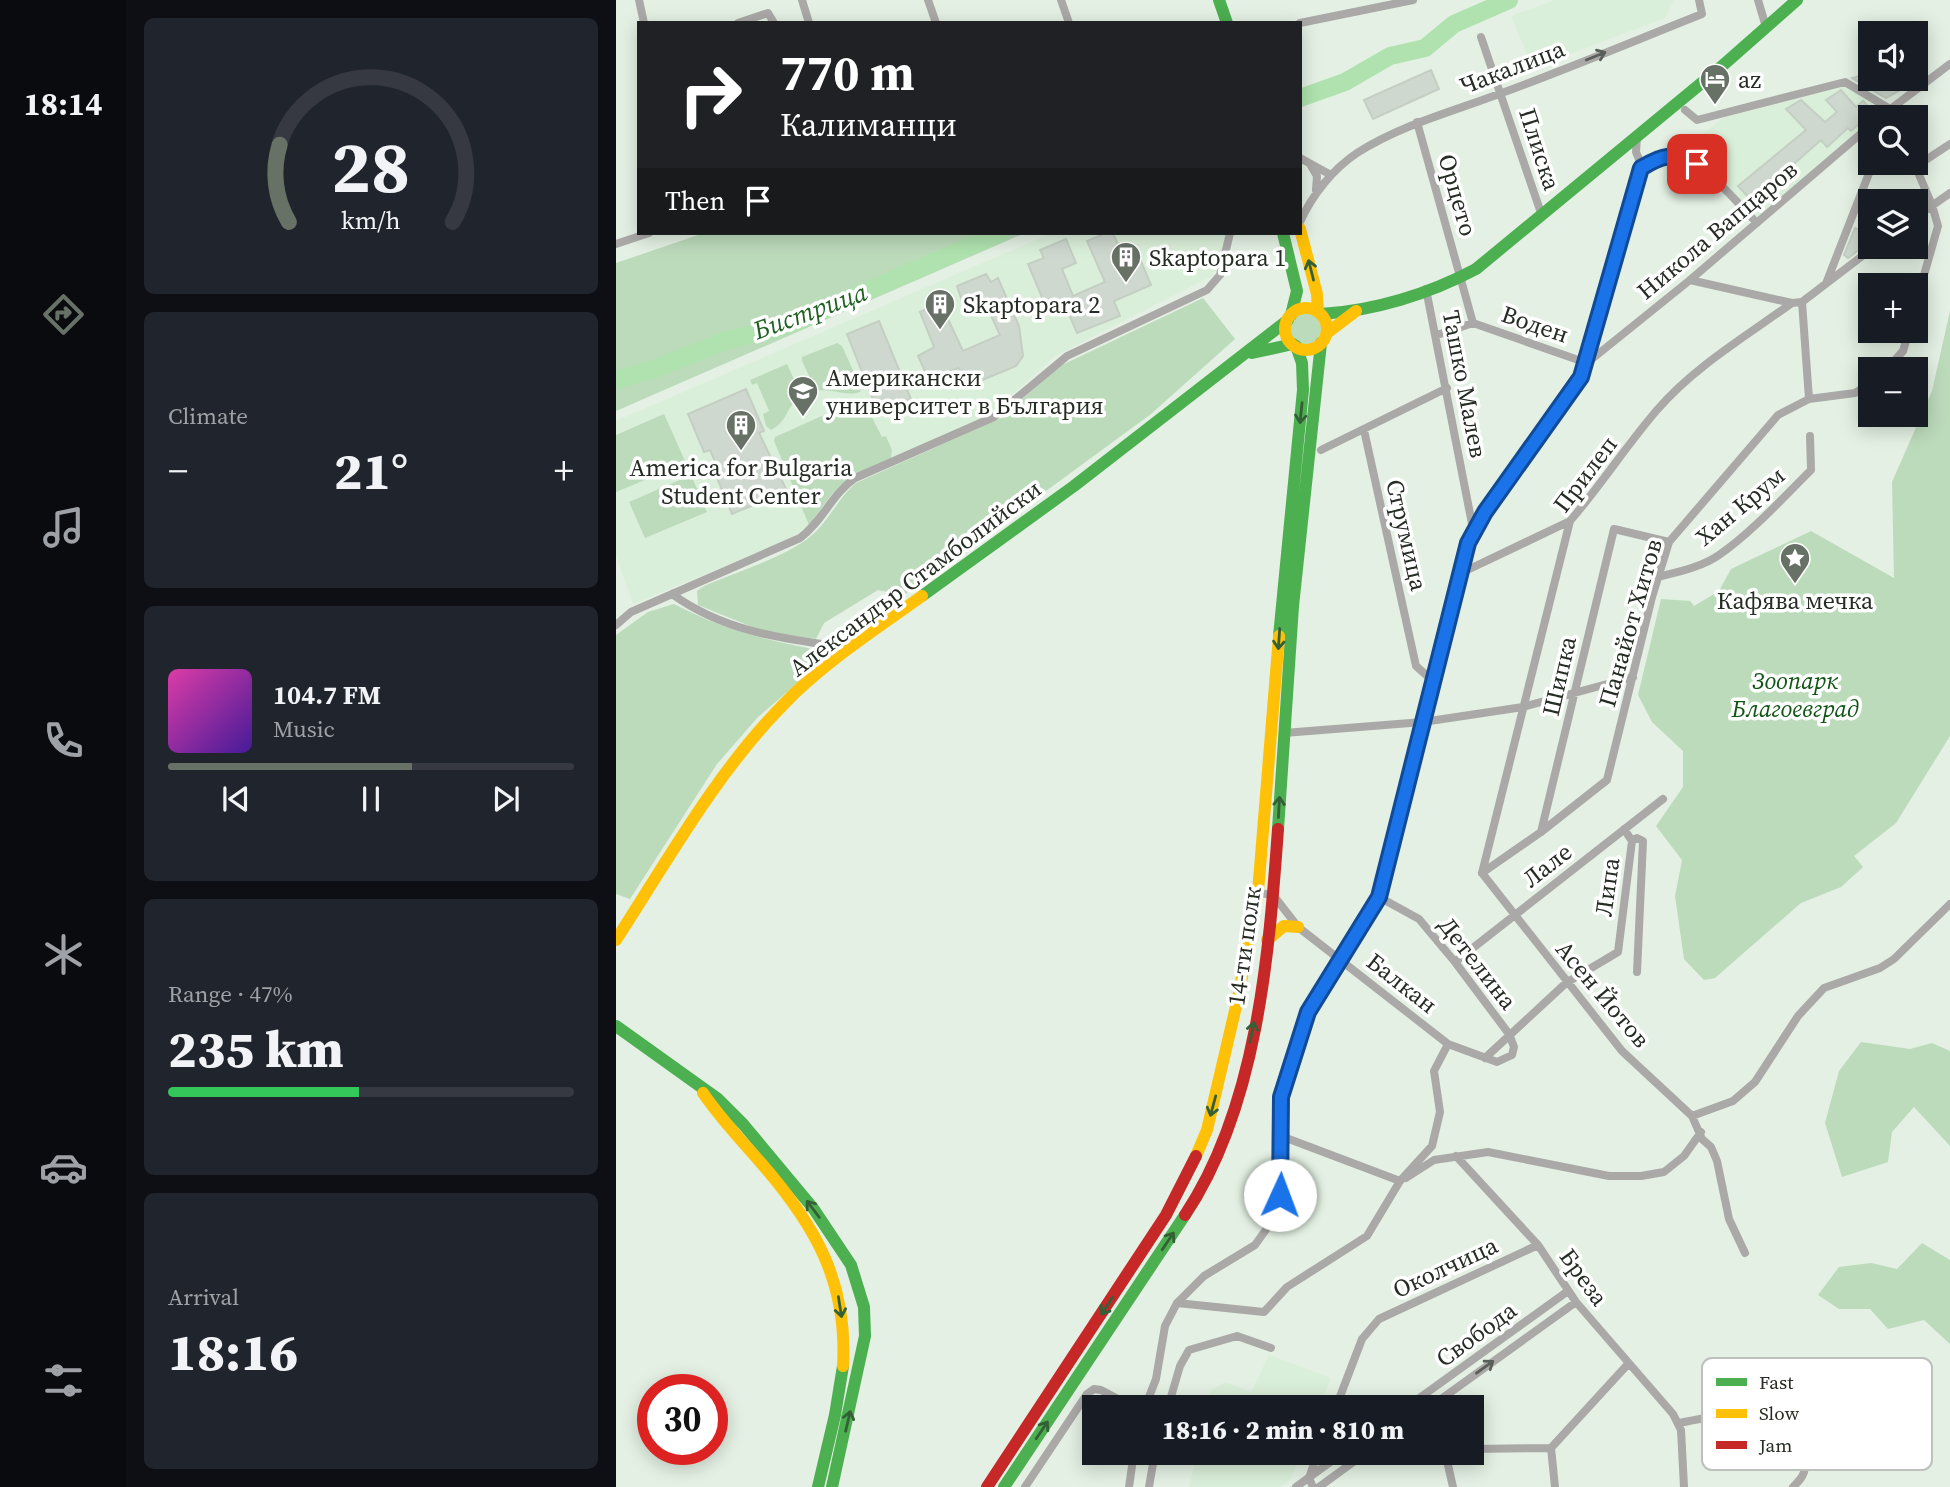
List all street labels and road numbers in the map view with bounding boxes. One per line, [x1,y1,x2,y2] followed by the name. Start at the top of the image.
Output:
[1455,32,1570,102] street label: Чакалица
[1511,104,1569,195] street label: Плиска
[1431,150,1485,240] street label: Орцето
[1630,153,1804,307] street label: Никола Вапцаров
[1497,297,1573,351] street label: Воден
[1435,308,1495,460] street label: Ташко Малев
[1545,429,1625,519] street label: Прилеп
[1688,459,1792,553] street label: Хан Крум
[782,472,1048,684] street label: Александър Стамболийски
[1378,476,1436,595] street label: Струмица
[1590,535,1670,711] street label: Панайот Хитов
[1534,632,1584,719] street label: Шипка
[1515,835,1579,895] street label: Лале
[1587,855,1628,919] street label: Липа
[1219,884,1269,1008] street label: 14-ти полк
[1431,910,1525,1017] street label: Детелина
[1548,933,1658,1055] street label: Асен Йотов
[1360,945,1444,1021] street label: Балкан
[1387,1228,1504,1306] street label: Околчица
[1552,1242,1616,1313] street label: Бреза
[1429,1293,1524,1374] street label: Свобода

